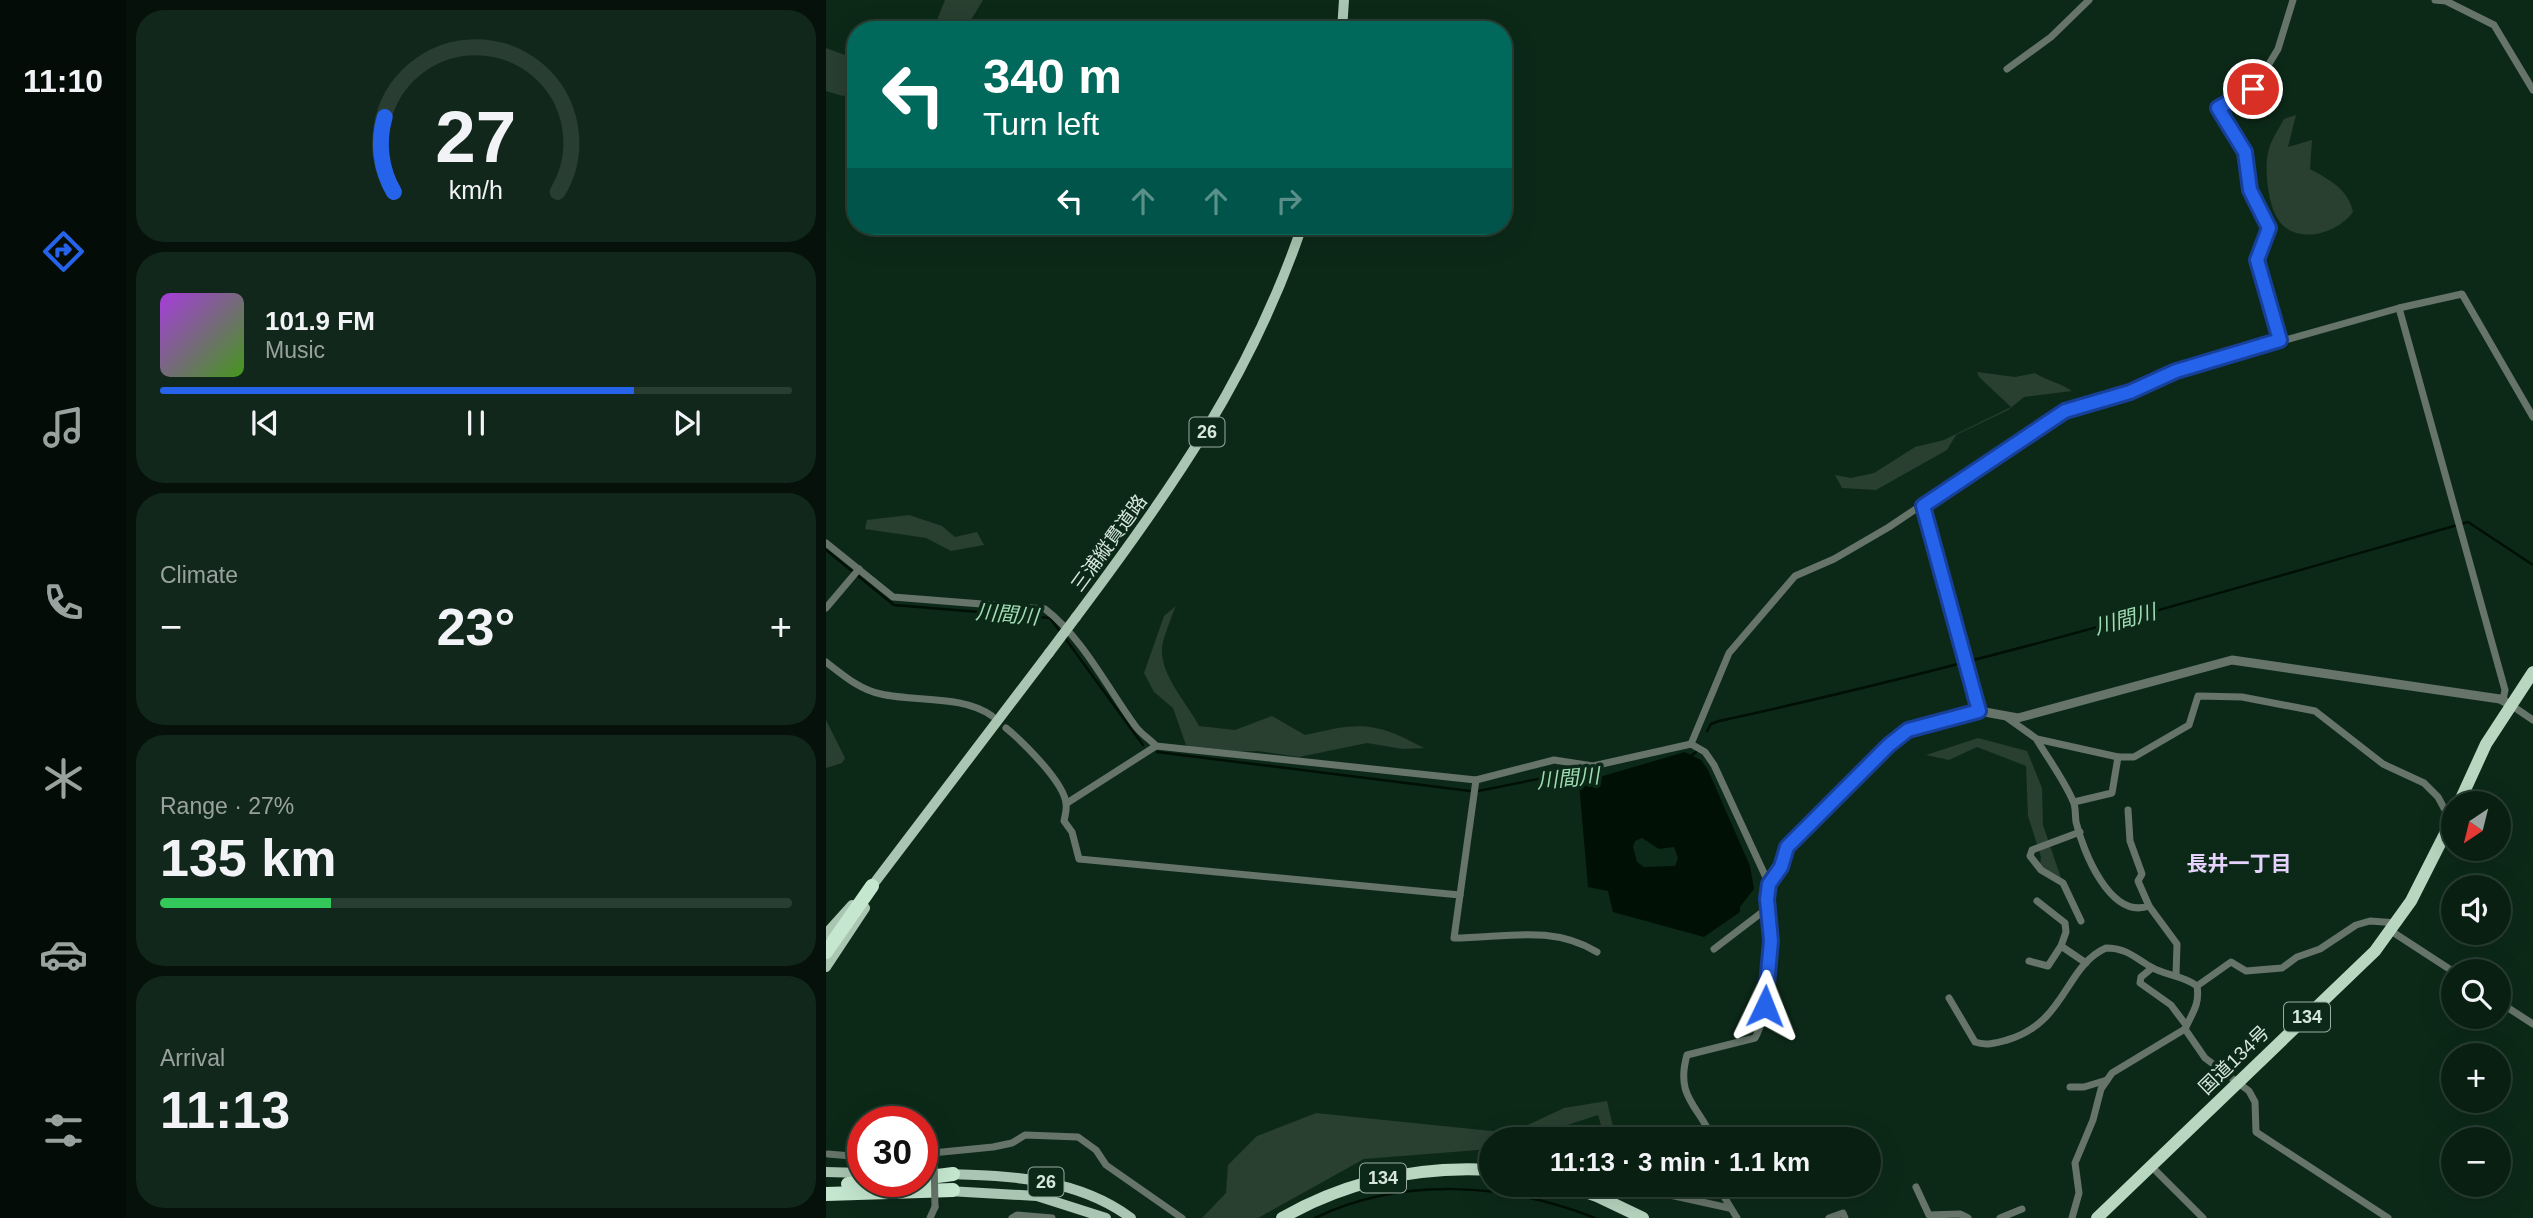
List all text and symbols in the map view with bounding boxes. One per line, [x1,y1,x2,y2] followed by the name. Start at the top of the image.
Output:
[868,49,959,140] icon: left
[983,49,1122,103] text: 340 m
[2223,59,2283,119] pin
[23,63,103,99] text: 11:10
[2234,70,2272,108] icon: arrive
[436,96,516,177] text: 27
[983,106,1099,142] text: Turn left
[449,176,503,204] text: km/h
[1051,182,1089,220] icon: left
[1124,182,1162,220] icon: ahead
[1197,182,1235,220] icon: ahead
[1270,182,1308,220] icon: right
[39,227,88,276] icon: directions
[265,306,375,336] text: 101.9 FM
[265,337,325,363] text: Music
[39,403,88,452] icon: music
[246,404,284,442] icon: previous
[457,404,495,442] icon: pause
[668,404,706,442] icon: next
[1190,418,1224,446] road number: 26
[1067,491,1151,595] street label: 三浦縦貫道路
[160,562,238,588] text: Climate
[39,578,88,627] icon: phone
[437,598,515,656] text: 23°
[2092,599,2160,638] water label: 川間川
[975,600,1041,628] water label: 川間川
[160,606,182,648] text: −
[770,606,792,648] text: +
[39,754,88,803] icon: climate
[1536,764,1602,792] water label: 川間川
[2441,791,2511,861] north arrow
[2441,791,2511,1197] map controls
[160,793,294,819] text: Range · 27%
[160,829,336,887] text: 135 km
[2187,852,2292,875] district label: 長井一丁目
[2441,875,2511,945] button: sound
[39,930,88,979] icon: car
[2441,959,2511,1029] button: search
[1728,969,1802,1043] position arrow
[2284,1002,2330,1032] road number: 134
[2195,1022,2273,1098] street label: 国道134号
[2441,1043,2511,1113] button: +
[160,1045,225,1071] text: Arrival
[160,1081,290,1139] text: 11:13
[39,1106,88,1155] icon: filters
[847,1106,938,1197] speed limit sign: 30
[2441,1127,2511,1197] button: −
[1550,1147,1810,1177] text: 11:13 · 3 min · 1.1 km
[1360,1163,1406,1192] road number: 134
[1028,1168,1064,1196] road number: 26

